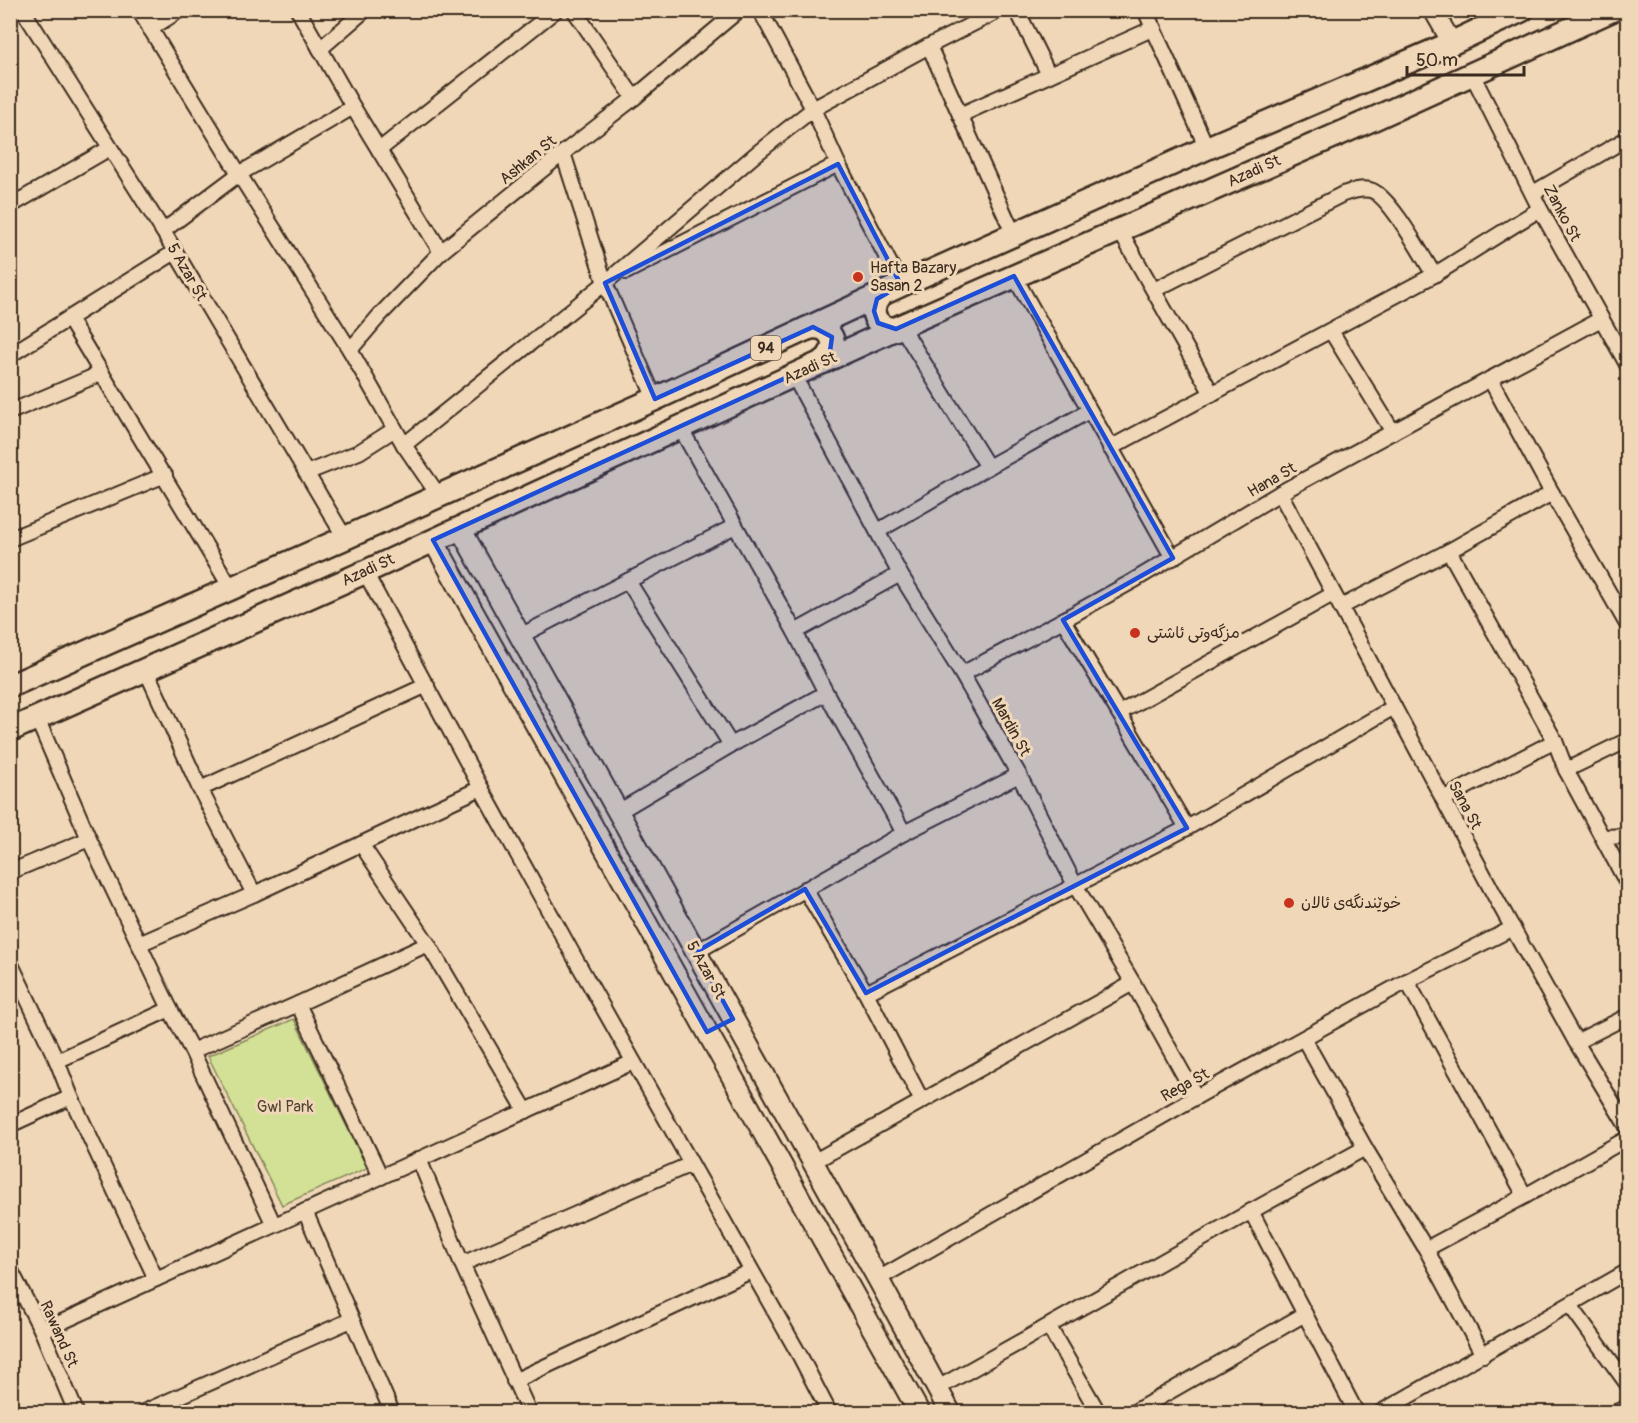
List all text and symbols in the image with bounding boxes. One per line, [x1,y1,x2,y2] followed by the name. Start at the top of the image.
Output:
[1407,39,1524,77] scale bar
[1416,49,1458,72] text: 50 m
[496,131,561,189] street label: Ashkan St
[1224,150,1284,192] street label: Azadi St
[1539,181,1586,245] street label: Zanko St
[163,240,212,305] street label: 5 Azar St
[870,258,956,296] place label: Hafta Bazary Sasan 2
[851,270,865,284] marker: Hafta Bazary Sasan 2
[751,336,781,360] road number: 94
[780,347,840,389] street label: Azadi St
[1244,458,1300,502] street label: Hana St
[338,549,398,591] street label: Azadi St
[1147,623,1240,643] place label: مزگەوتی ئاشتی
[1128,626,1142,640] marker: مزگەوتی ئاشتی
[987,695,1035,760] street label: Mardin St
[1444,777,1486,833] street label: Sana St
[1301,893,1401,913] place label: خوێندنگەی ئالان
[1282,896,1296,910] marker: خوێندنگەی ئالان
[682,938,730,1003] street label: 5 Azar St
[1157,1063,1213,1106] street label: Rega St
[257,1097,314,1117] park label: Gwl Park
[36,1298,83,1371] street label: Rawand St

